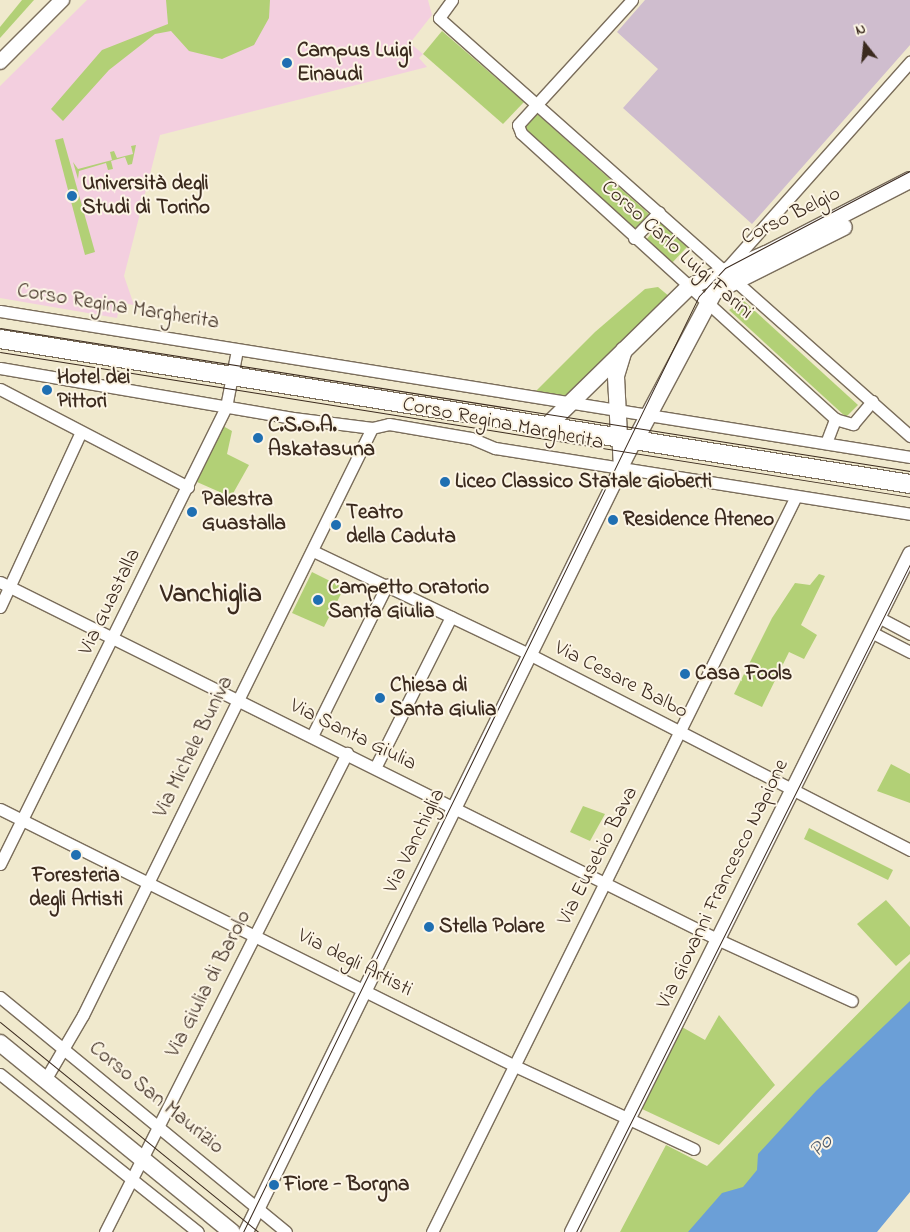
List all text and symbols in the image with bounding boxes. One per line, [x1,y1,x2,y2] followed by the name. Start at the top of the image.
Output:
[853,19,868,41] text: N
[840,20,890,70] north arrow
[297,38,412,88] place label: Campus Luigi Einaudi
[281,57,293,69] marker: Campus Luigi Einaudi
[82,171,210,221] place label: Università degli Studi di Torino
[596,175,758,325] street label: Corso Carlo Luigi Farini
[737,181,845,251] street label: Corso Belgio
[66,190,78,202] marker: Università degli Studi di Torino
[15,279,221,335] street label: Corso Regina Margherita
[57,365,130,415] place label: Hotel dei Pittori
[41,384,53,396] marker: Hotel dei Pittori
[400,392,606,456] street label: Corso Regina Margherita
[268,413,375,463] place label: C.S.O.A. Askatasuna
[252,432,264,444] marker: C.S.O.A. Askatasuna
[455,469,712,495] place label: Liceo Classico Statale Gioberti
[439,476,451,488] marker: Liceo Classico Statale Gioberti
[202,487,286,537] place label: Palestra Guastalla
[346,500,456,550] place label: Teatro della Caduta
[186,506,198,518] marker: Palestra Guastalla
[623,507,774,533] place label: Residence Ateneo
[607,514,619,526] marker: Residence Ateneo
[330,519,342,531] marker: Teatro della Caduta
[73,545,147,659] street label: Via Guastalla
[328,575,489,625] place label: Campetto Oratorio Santa Giulia
[160,580,262,612] district label: Vanchiglia
[312,594,324,606] marker: Campetto Oratorio Santa Giulia
[550,636,692,724] street label: Via Cesare Balbo
[695,661,792,687] place label: Casa Fools
[679,668,691,680] marker: Casa Fools
[149,672,239,822] street label: Via Michele Buniva
[390,673,496,723] place label: Chiesa di Santa Giulia
[374,692,386,704] marker: Chiesa di Santa Giulia
[286,694,420,776] street label: Via Santa Giulia
[651,755,795,1013] street label: Via Giovanni Francesco Napione
[552,783,644,929] street label: Via Eusebio Bava
[379,785,451,897] street label: Via Vanchiglia
[70,849,82,861] marker: Foresteria degli Artisti
[29,863,123,913] place label: Foresteria degli Artisti
[161,906,257,1062] street label: Via Giulia di Barolo
[439,914,545,940] place label: Stella Polare
[423,921,435,933] marker: Stella Polare
[293,923,417,1003] street label: Via degli Artisti
[84,1036,228,1160] street label: Corso San Maurizio
[805,1130,839,1164] water label: Po
[284,1172,409,1198] place label: Fiore - Borgna
[268,1179,280,1191] marker: Fiore - Borgna

